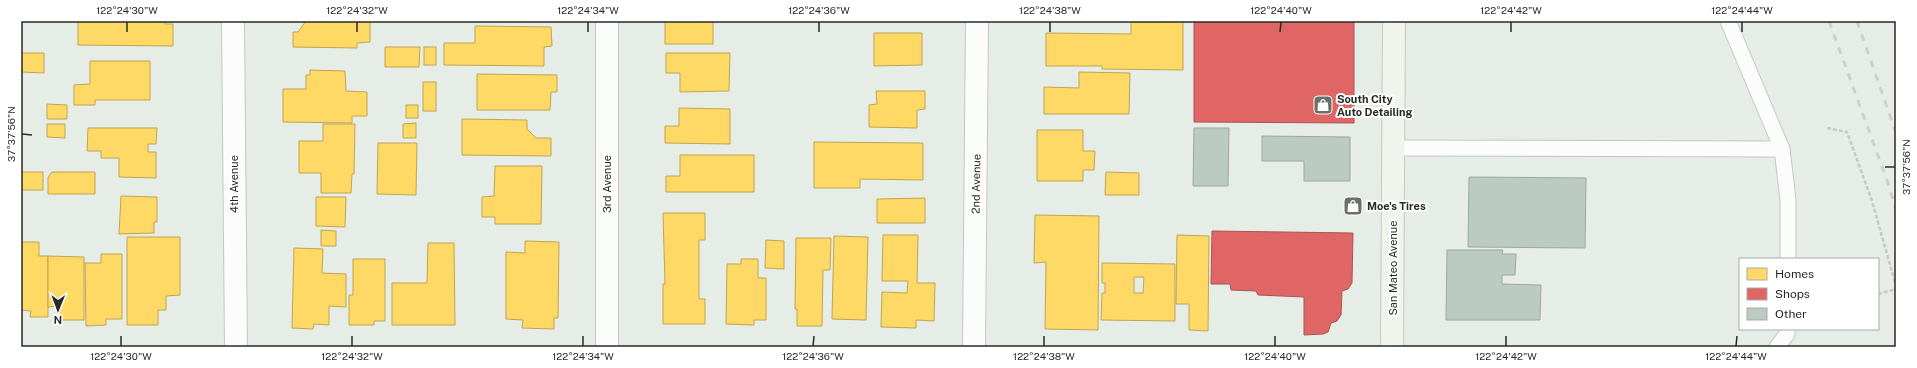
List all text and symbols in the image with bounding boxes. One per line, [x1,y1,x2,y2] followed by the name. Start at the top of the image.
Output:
[96,4,158,16] text: 122°24'30"W
[326,4,388,16] text: 122°24'32"W
[557,4,619,16] text: 122°24'34"W
[788,4,850,16] text: 122°24'36"W
[1019,4,1081,16] text: 122°24'38"W
[1250,4,1312,16] text: 122°24'40"W
[1480,4,1542,16] text: 122°24'42"W
[1711,4,1773,16] text: 122°24'44"W
[1337,93,1412,118] place label: South City Auto Detailing
[1312,94,1334,116] shop icon: South City Auto Detailing
[5,106,17,162] text: 37°37'56"N
[1900,139,1912,195] text: 37°37'56"N
[969,154,983,214] street label: 2nd Avenue
[228,155,240,213] street label: 4th Avenue
[601,155,613,213] street label: 3rd Avenue
[1342,195,1364,217] shop icon: Moe's Tires
[1367,200,1426,212] place label: Moe's Tires
[1387,221,1399,315] street label: San Mateo Avenue
[1739,258,1879,330] legend
[1775,267,1814,281] text: Homes
[1775,287,1810,301] text: Shops
[38,290,78,330] north arrow
[1775,307,1807,321] text: Other
[53,314,62,326] text: N
[90,350,152,362] text: 122°24'30"W
[321,350,383,362] text: 122°24'32"W
[552,350,614,362] text: 122°24'34"W
[782,350,844,362] text: 122°24'36"W
[1013,350,1075,362] text: 122°24'38"W
[1244,350,1306,362] text: 122°24'40"W
[1475,350,1537,362] text: 122°24'42"W
[1705,350,1767,362] text: 122°24'44"W

